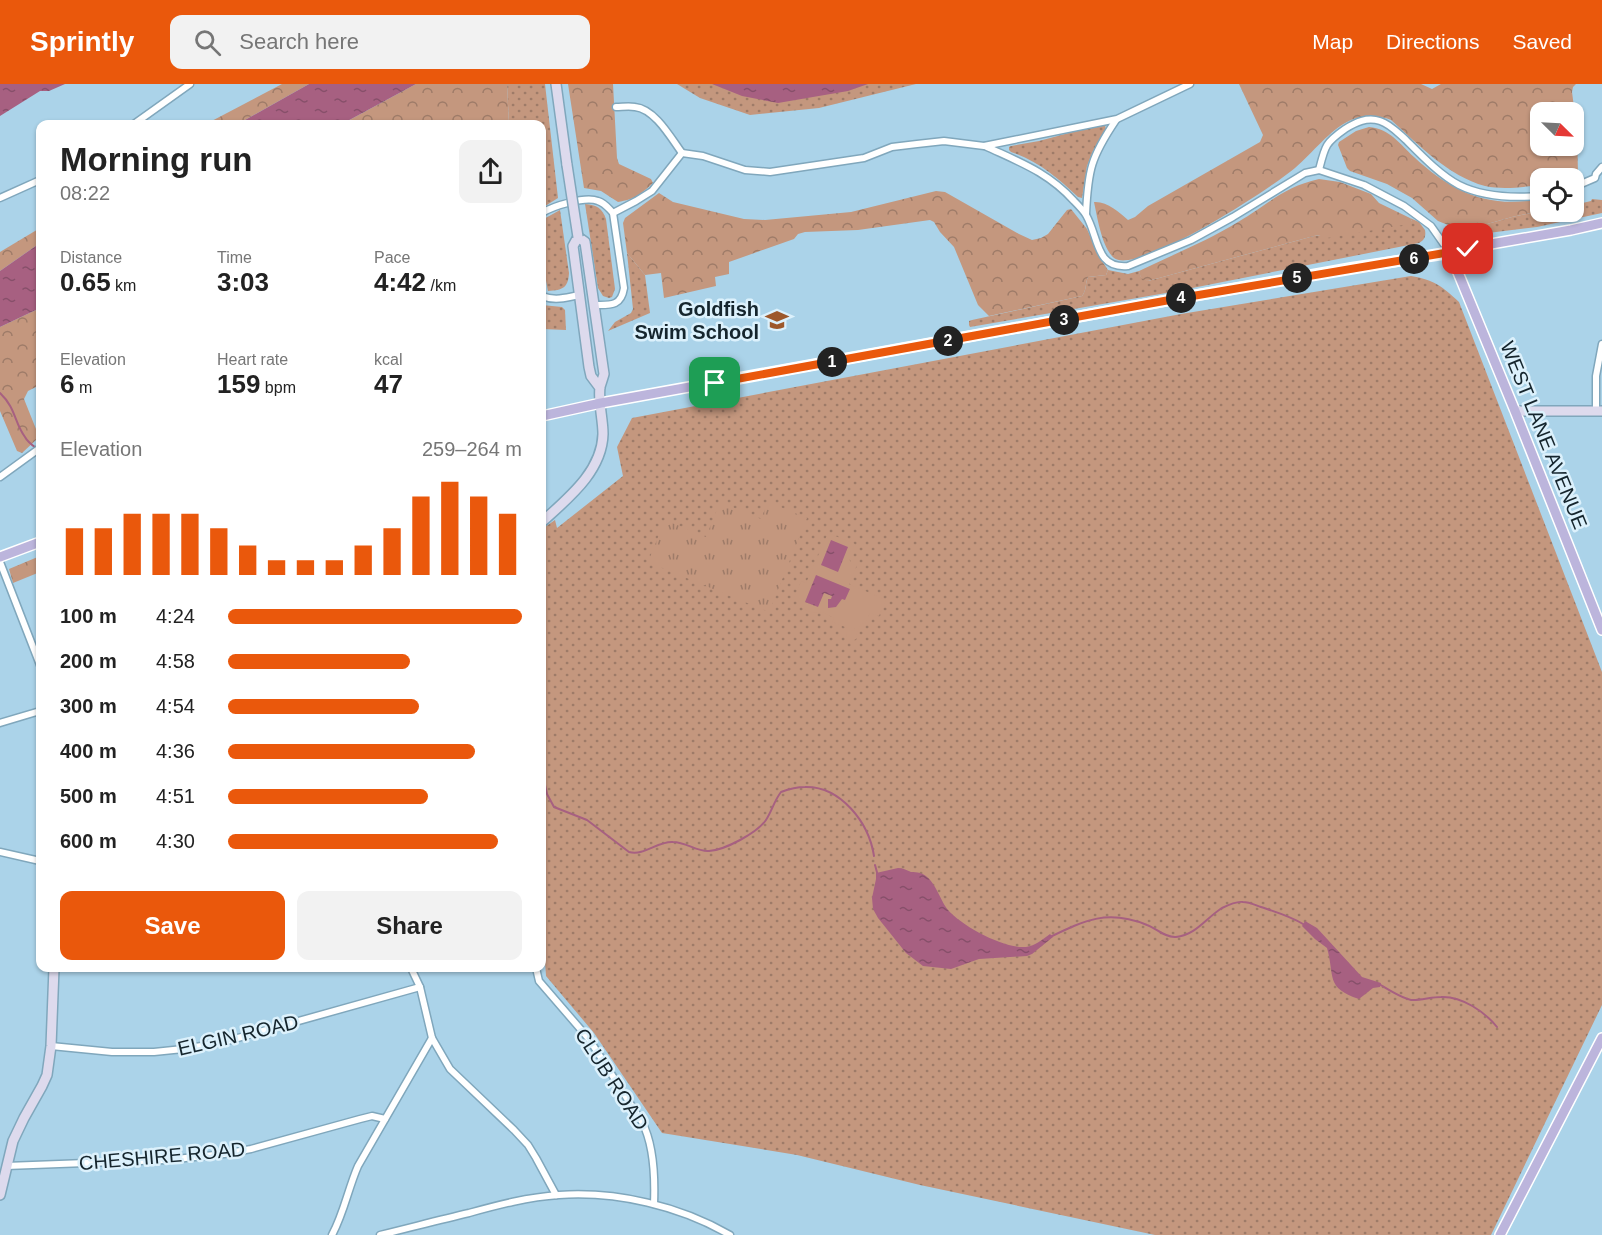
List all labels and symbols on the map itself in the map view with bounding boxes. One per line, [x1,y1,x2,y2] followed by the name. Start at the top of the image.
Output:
[1530,102,1584,156] north arrow
[1442,223,1493,274] pin
[1399,244,1429,274] pin: 6
[1282,263,1312,293] pin: 5
[1166,283,1196,313] pin: 4
[635,298,759,343] place label: Goldfish Swim School
[1049,305,1079,335] pin: 3
[764,307,790,333] school or university icon: Goldfish Swim School
[933,326,963,356] pin: 2
[1496,338,1592,532] street label: WEST LANE AVENUE
[817,347,847,377] pin: 1
[689,357,740,408] pin
[175,1010,301,1060] street label: ELGIN ROAD
[571,1024,653,1134] street label: CLUB ROAD
[78,1138,246,1174] street label: CHESHIRE ROAD

